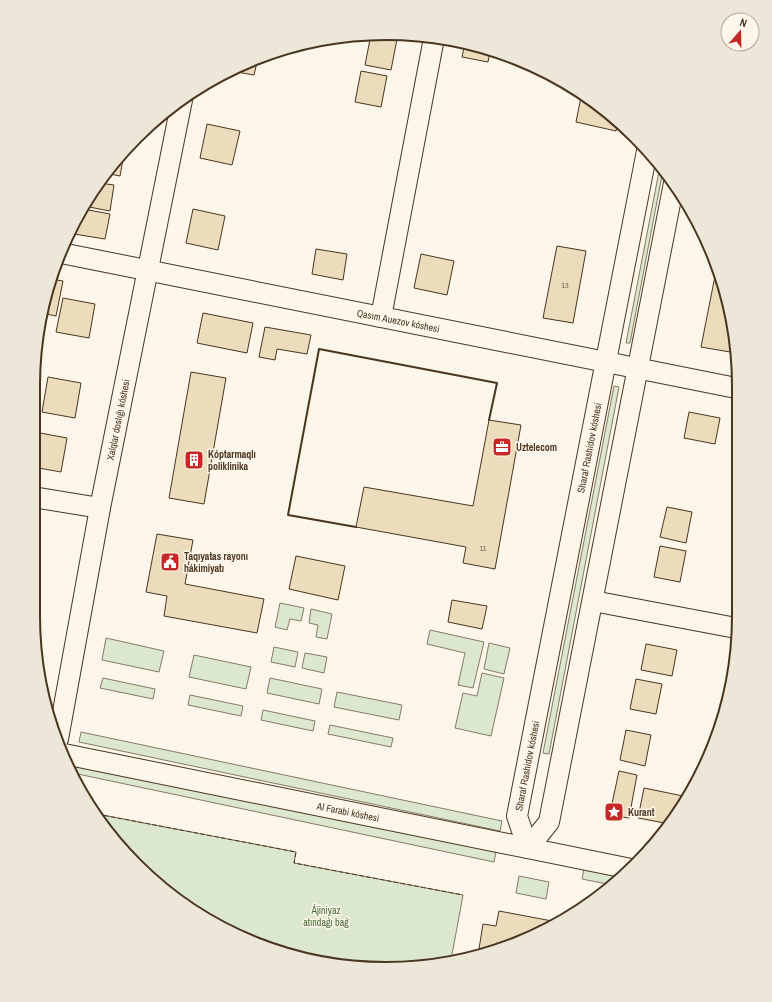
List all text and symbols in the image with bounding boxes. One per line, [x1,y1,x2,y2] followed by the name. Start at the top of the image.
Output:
[720,12,760,52] north arrow
[738,15,749,30] text: N
[561,280,569,290] house number: 13
[356,306,441,335] street label: Qasım Auezov kóshesi
[103,378,132,461] street label: Xalqlar doslıǵı kóshesi
[574,402,604,494] street label: Sharaf Rashidov kóshesi
[491,436,513,458] office icon: Uztelecom
[516,441,557,454] place label: Uztelecom
[208,448,256,473] place label: Kóptarmaqlı poliklinika
[183,449,205,471] building icon: Kóptarmaqlı poliklinika
[480,543,487,553] house number: 11
[184,550,248,575] place label: Taqıyatas rayonı hákimiyatı
[159,551,181,573] public building icon: Taqıyatas rayonı hákimiyatı
[512,720,542,812] street label: Sharaf Rashidov kóshesi
[315,799,381,824] street label: Al Farabi kóshesi
[603,801,625,823] place icon: Kurant
[628,806,655,819] place label: Kurant
[303,904,349,929] park label: Ájiniyaz atındaǵı baǵ

